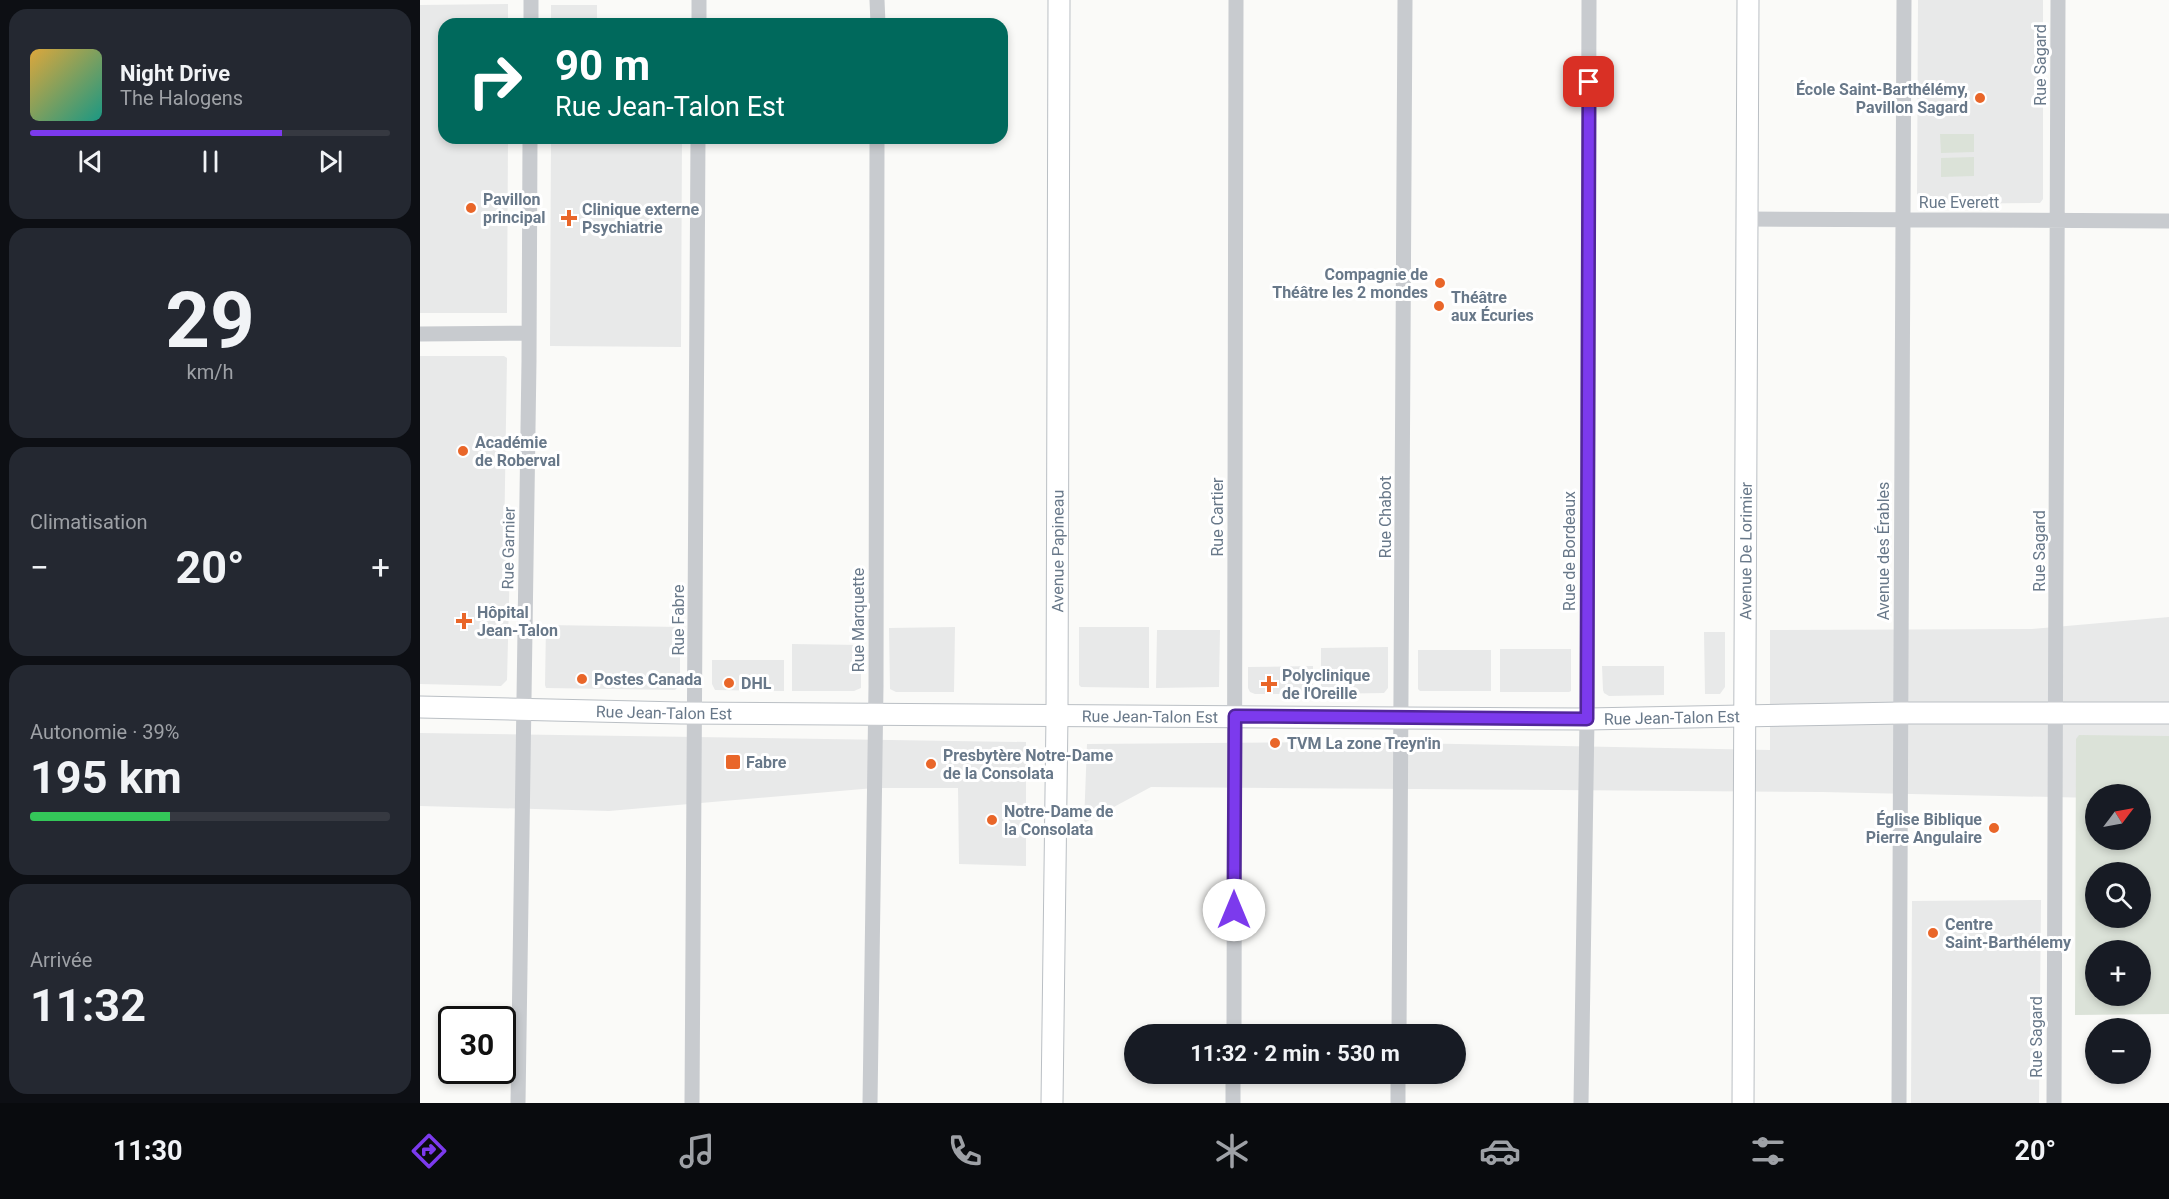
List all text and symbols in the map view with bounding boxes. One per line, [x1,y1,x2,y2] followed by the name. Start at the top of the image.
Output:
[2031,24,2050,106] street label: Rue Sagard
[555,41,650,90] text: 90 m
[456,42,534,120] icon: right
[1563,56,1614,107] pin
[120,61,230,86] text: Night Drive
[1572,65,1605,98] icon: arrive
[1796,80,1968,117] place label: École Saint-Barthélémy, Pavillon Sagard
[120,86,243,110] text: The Halogens
[555,91,785,123] text: Rue Jean-Talon Est
[1973,91,1987,105] marker: École Saint-Barthélémy, Pavillon Sagard
[74,145,107,178] icon: previous
[194,145,227,178] icon: pause
[314,145,347,178] icon: next
[483,190,545,227] place label: Pavillon principal
[1919,193,1999,212] street label: Rue Everett
[582,200,699,237] place label: Clinique externe Psychiatrie
[464,201,478,215] marker: Pavillon principal
[560,209,578,227] marker: Clinique externe Psychiatrie
[1272,265,1428,302] place label: Compagnie de Théâtre les 2 mondes
[165,275,255,366] text: 29
[1433,276,1447,290] marker: Compagnie de Théâtre les 2 mondes
[1451,288,1534,325] place label: Théâtre aux Écuries
[1432,299,1446,313] marker: Théâtre aux Écuries
[187,360,233,384] text: km/h
[475,433,560,470] place label: Académie de Roberval
[456,444,470,458] marker: Académie de Roberval
[1376,476,1395,558] street label: Rue Chabot
[1208,477,1227,557] street label: Rue Cartier
[1736,481,1756,620] street label: Avenue De Lorimier
[1874,482,1893,620] street label: Avenue des Érables
[1048,490,1068,612] street label: Avenue Papineau
[1560,491,1579,611] street label: Rue de Bordeaux
[498,506,519,590] street label: Rue Garnier
[30,510,148,534] text: Climatisation
[2030,510,2049,592] street label: Rue Sagard
[175,541,245,594] text: 20°
[30,548,49,587] text: −
[371,548,390,587] text: +
[849,568,868,672] street label: Rue Marquette
[669,584,688,656] street label: Rue Fabre
[477,603,558,640] place label: Hôpital Jean-Talon
[455,612,473,630] marker: Hôpital Jean-Talon
[1282,666,1370,703] place label: Polyclinique de l'Oreille
[594,670,702,689] place label: Postes Canada
[575,672,589,686] marker: Postes Canada
[741,674,772,693] place label: DHL
[1260,675,1278,693] marker: Polyclinique de l'Oreille
[722,676,736,690] marker: DHL
[596,702,732,723] street label: Rue Jean-Talon Est
[1082,707,1218,727] street label: Rue Jean-Talon Est
[1604,707,1740,729] street label: Rue Jean-Talon Est
[30,720,179,744] text: Autonomie · 39%
[1287,734,1441,753] place label: TVM La zone Treyn'in
[1268,736,1282,750] marker: TVM La zone Treyn'in
[943,746,1113,783] place label: Presbytère Notre-Dame de la Consolata
[30,751,182,804] text: 195 km
[724,753,742,771] marker: Fabre
[746,753,787,772] place label: Fabre
[924,757,938,771] marker: Presbytère Notre-Dame de la Consolata
[2085,784,2151,850] north arrow
[2085,784,2151,1084] map controls
[1004,802,1114,839] place label: Notre-Dame de la Consolata
[1866,810,1982,847] place label: Église Biblique Pierre Angulaire
[985,813,999,827] marker: Notre-Dame de la Consolata
[1987,821,2001,835] marker: Église Biblique Pierre Angulaire
[2085,862,2151,928] button: search
[1202,878,1266,942] position arrow
[1945,915,2072,952] place label: Centre Saint-Barthélemy
[1926,926,1940,940] marker: Centre Saint-Barthélemy
[2085,940,2151,1006] button: +
[30,948,92,972] text: Arrivée
[30,979,146,1032] text: 11:32
[2027,996,2046,1078] street label: Rue Sagard
[438,1006,516,1084] speed limit sign: 30
[2085,1018,2151,1084] button: −
[1190,1041,1400,1066] text: 11:32 · 2 min · 530 m
[408,1130,450,1172] icon: directions
[676,1130,718,1172] icon: music
[944,1130,986,1172] icon: phone
[1211,1130,1253,1172] icon: climate
[1479,1130,1521,1172] icon: car
[1747,1130,1789,1172] icon: filters
[113,1135,182,1167] text: 11:30
[2015,1135,2056,1167] text: 20°

